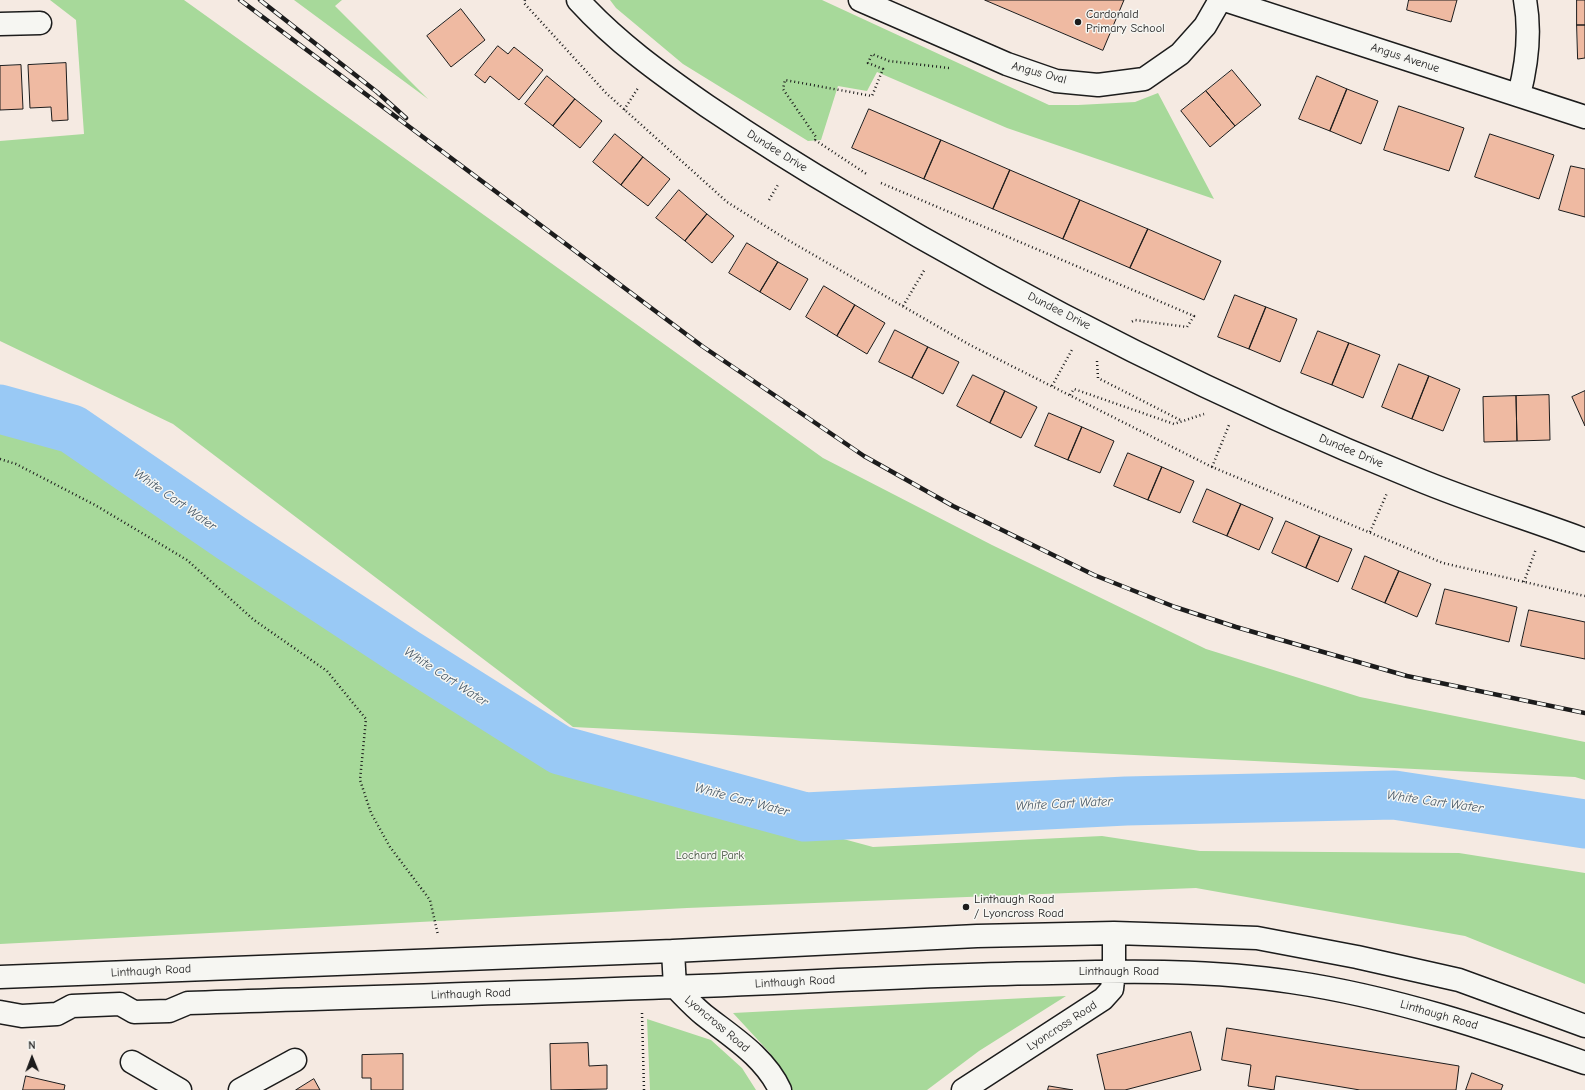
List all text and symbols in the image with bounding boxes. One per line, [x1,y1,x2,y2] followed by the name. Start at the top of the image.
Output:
[1086,8,1165,36] place label: Cardonald Primary School
[1073,17,1083,27] marker: Cardonald Primary School
[1369,40,1441,76] street label: Angus Avenue
[1010,59,1068,87] street label: Angus Oval
[744,127,810,175] street label: Dundee Drive
[1025,289,1093,333] street label: Dundee Drive
[1317,431,1385,471] street label: Dundee Drive
[131,466,219,534] water label: White Cart Water
[401,644,491,710] water label: White Cart Water
[693,780,791,820] water label: White Cart Water
[1386,788,1484,816] water label: White Cart Water
[1015,794,1113,814] water label: White Cart Water
[676,849,744,863] park label: Lochard Park
[974,893,1064,921] place label: Linthaugh Road / Lyoncross Road
[961,902,971,912] marker: Linthaugh Road / Lyoncross Road
[111,962,191,980] street label: Linthaugh Road
[1079,965,1159,979] street label: Linthaugh Road
[755,973,835,991] street label: Linthaugh Road
[431,985,511,1003] street label: Linthaugh Road
[681,993,753,1055] street label: Lyoncross Road
[1398,997,1480,1033] street label: Linthaugh Road
[1024,998,1100,1054] street label: Lyoncross Road
[12,1038,52,1078] north arrow
[28,1039,35,1052] text: N

